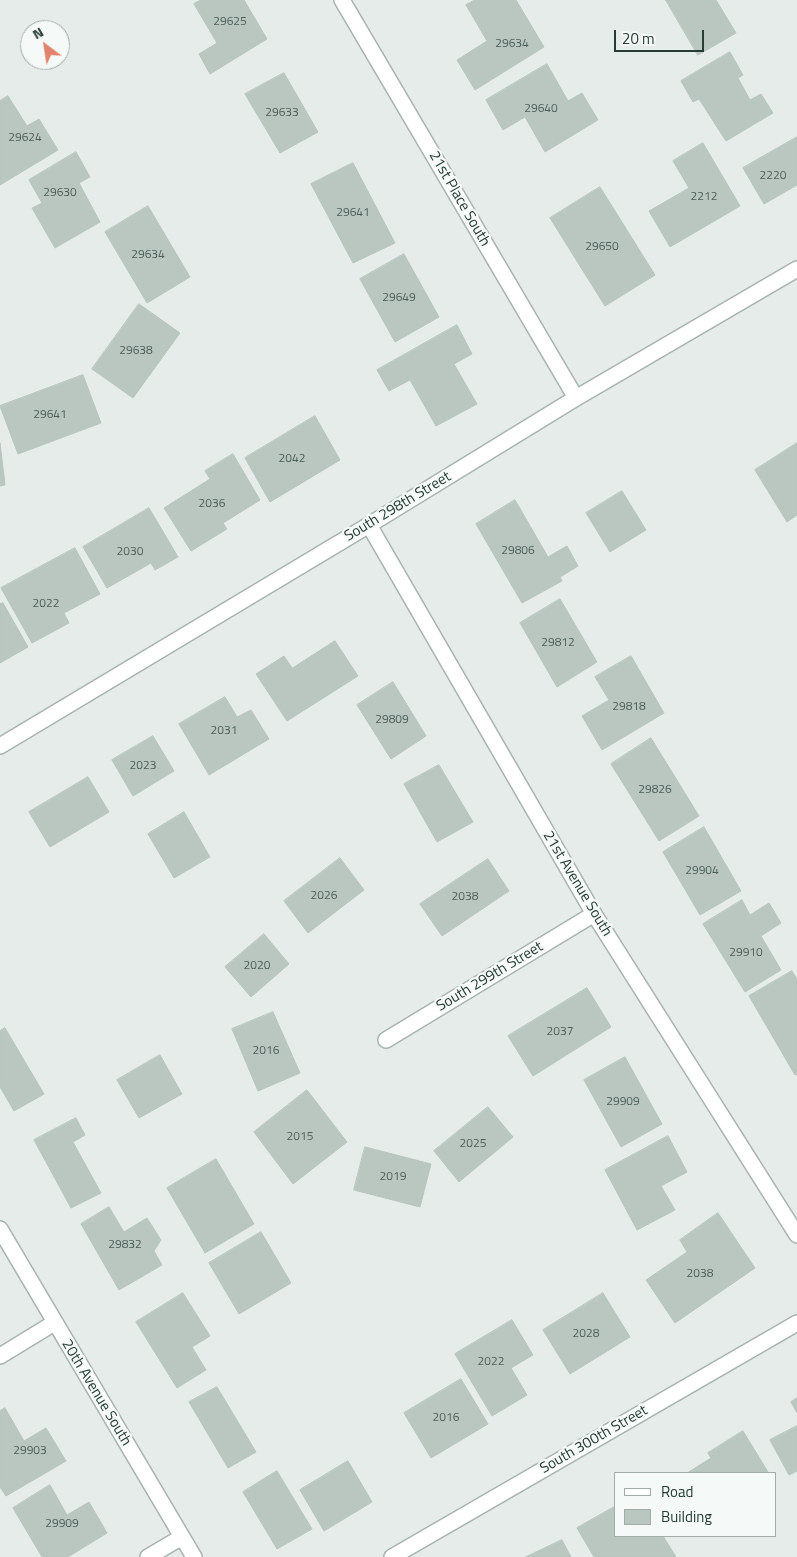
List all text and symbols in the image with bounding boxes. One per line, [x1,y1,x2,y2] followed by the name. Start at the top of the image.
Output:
[213,15,247,29] house number: 29625
[20,20,70,70] north arrow
[617,20,707,52] scale bar
[28,21,47,44] text: N
[622,27,655,50] text: 20 m
[495,37,529,51] house number: 29634
[524,102,558,116] house number: 29640
[265,106,299,120] house number: 29633
[8,131,42,145] house number: 29624
[424,148,494,250] street label: 21st Place South
[760,169,786,183] house number: 2220
[43,186,77,200] house number: 29630
[691,190,717,204] house number: 2212
[336,206,370,220] house number: 29641
[585,240,619,254] house number: 29650
[131,248,165,262] house number: 29634
[382,291,416,305] house number: 29649
[119,344,153,358] house number: 29638
[33,408,67,422] house number: 29641
[279,452,305,466] house number: 2042
[341,468,455,546] street label: South 298th Street
[199,497,225,511] house number: 2036
[501,544,535,558] house number: 29806
[117,545,143,559] house number: 2030
[33,597,59,611] house number: 2022
[541,636,575,650] house number: 29812
[612,700,646,714] house number: 29818
[375,713,409,727] house number: 29809
[211,724,237,738] house number: 2031
[130,759,156,773] house number: 2023
[638,783,672,797] house number: 29826
[538,828,616,940] street label: 21st Avenue South
[685,864,719,878] house number: 29904
[311,889,337,903] house number: 2026
[452,890,478,904] house number: 2038
[433,938,547,1016] street label: South 299th Street
[729,946,763,960] house number: 29910
[244,959,270,973] house number: 2020
[547,1025,573,1039] house number: 2037
[253,1044,279,1058] house number: 2016
[606,1095,640,1109] house number: 29909
[287,1130,313,1144] house number: 2015
[460,1137,486,1151] house number: 2025
[380,1170,406,1184] house number: 2019
[108,1238,142,1252] house number: 29832
[687,1267,713,1281] house number: 2038
[573,1327,599,1341] house number: 2028
[57,1337,135,1449] street label: 20th Avenue South
[478,1355,504,1369] house number: 2022
[537,1402,651,1478] street label: South 300th Street
[433,1411,459,1425] house number: 2016
[13,1444,47,1458] house number: 29903
[614,1472,777,1537] legend
[661,1480,693,1503] text: Road
[661,1505,712,1528] text: Building
[45,1517,79,1531] house number: 29909

